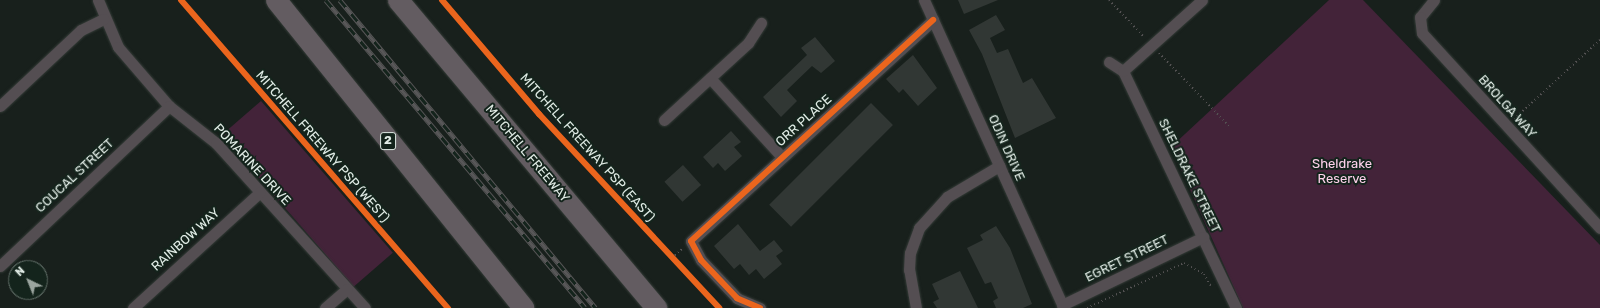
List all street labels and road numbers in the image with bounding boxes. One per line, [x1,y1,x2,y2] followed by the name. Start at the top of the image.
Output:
[252,68,392,226] street label: MITCHELL FREEWAY PSP (WEST)
[516,70,658,226] street label: MITCHELL FREEWAY PSP (EAST)
[1474,72,1540,142] street label: BROLGA WAY
[773,92,835,150] street label: ORR PLACE
[482,102,572,206] street label: MITCHELL FREEWAY
[984,112,1028,184] street label: ODIN DRIVE
[1155,116,1223,236] street label: SHELDRAKE STREET
[210,121,294,209] street label: POMARINE DRIVE
[380,131,396,151] road number: 2
[33,136,117,216] street label: COUCAL STREET
[148,205,224,275] street label: RAINBOW WAY
[1083,232,1171,286] street label: EGRET STREET

